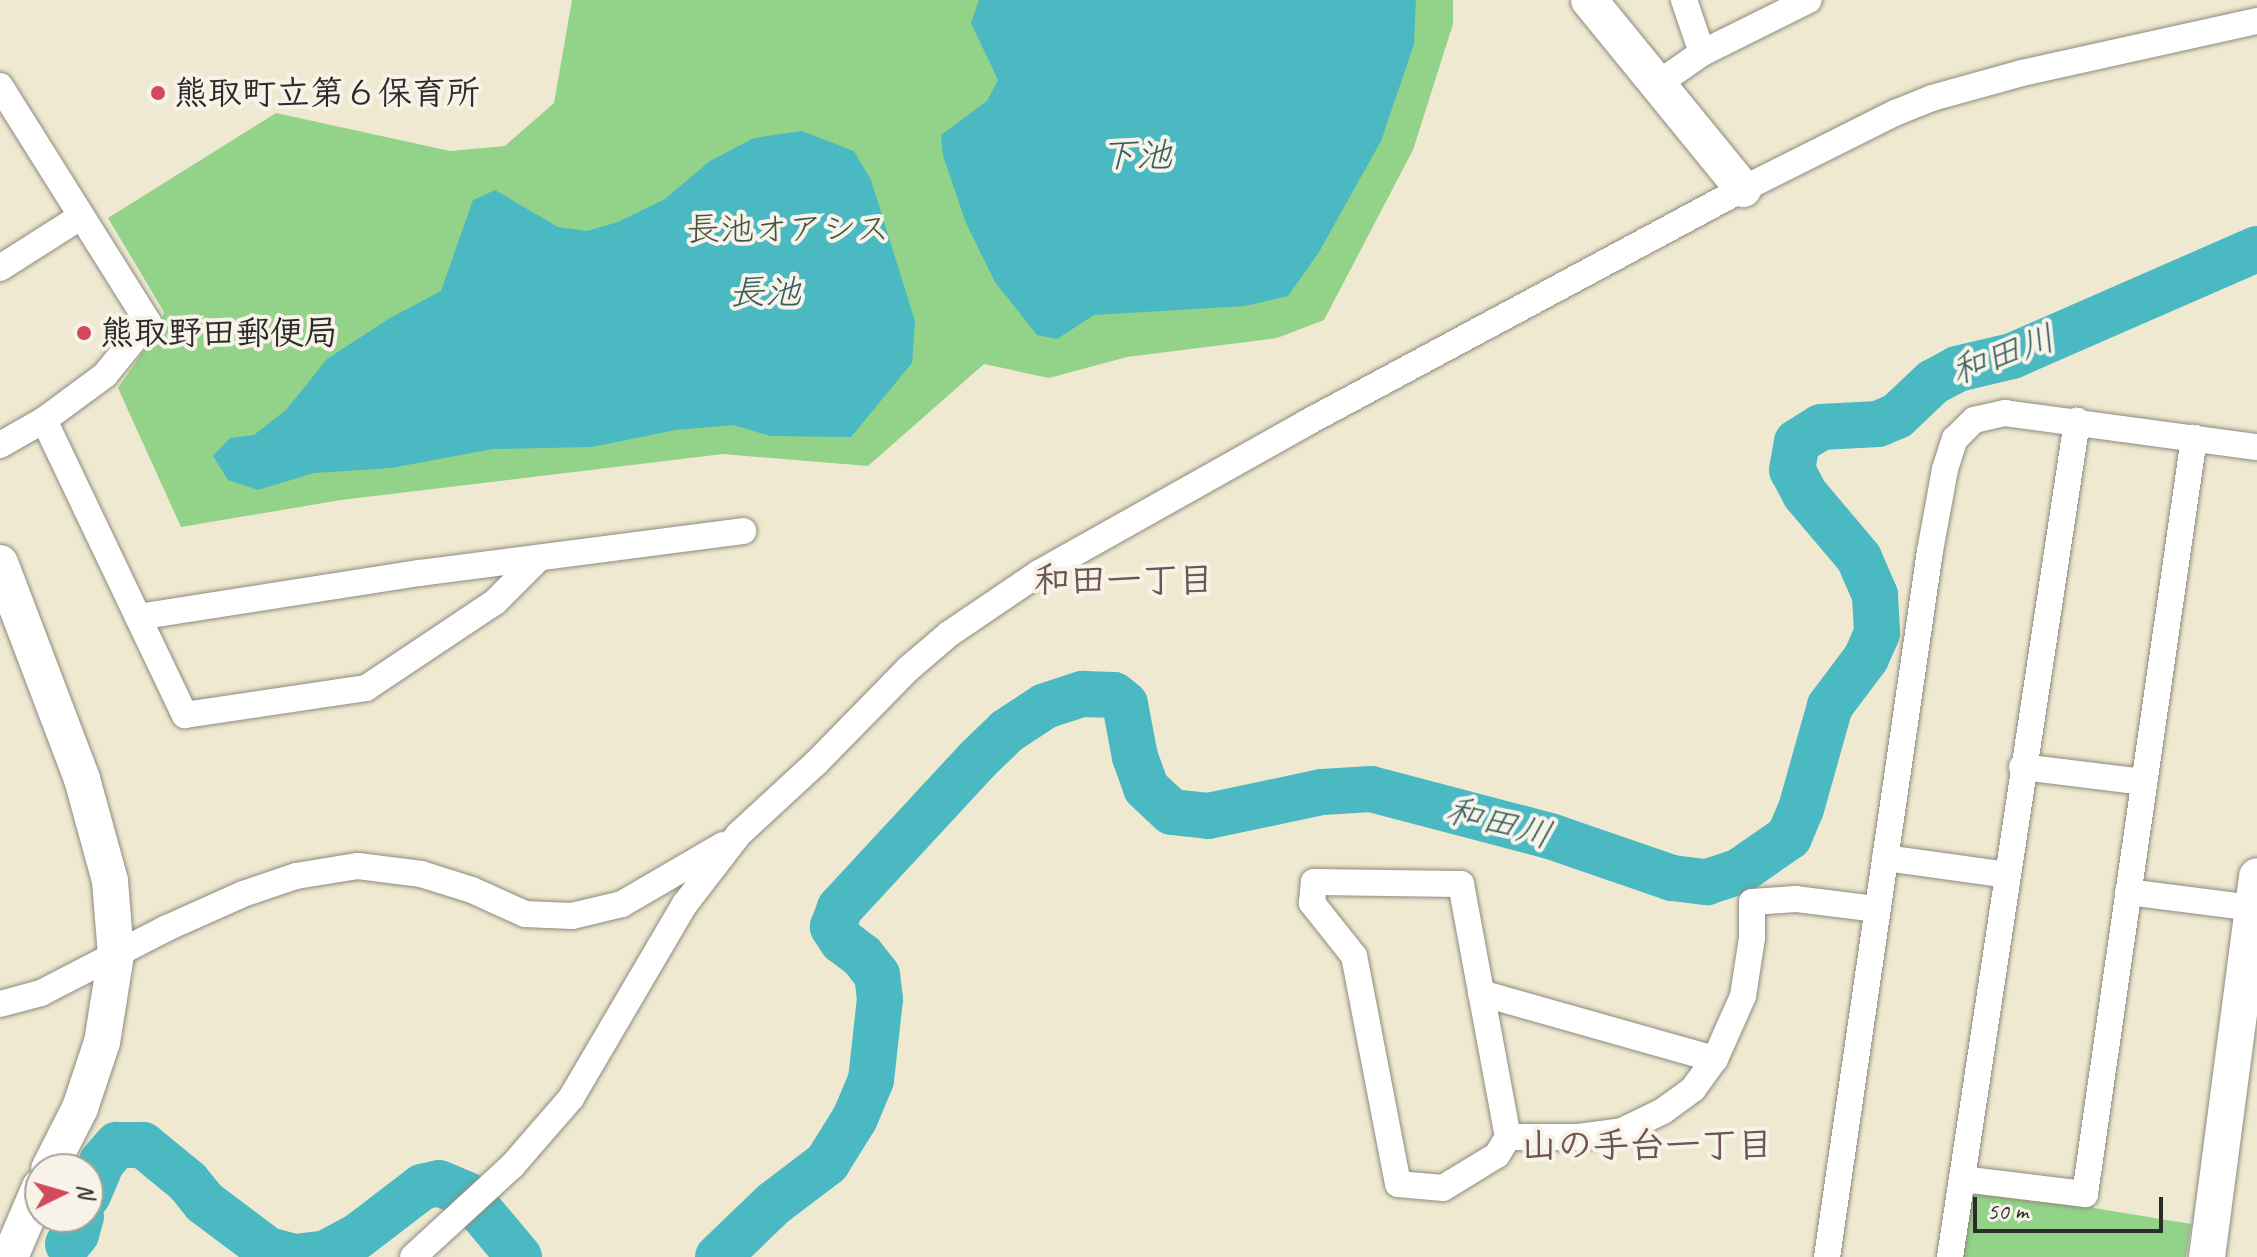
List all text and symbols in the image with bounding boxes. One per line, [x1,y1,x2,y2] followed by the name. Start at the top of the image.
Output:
[174,73,480,113] place label: 熊取町立第６保育所
[149,84,167,102] marker: 熊取町立第６保育所
[1100,134,1172,178] water label: 下池
[686,209,890,249] park label: 長池オアシス
[729,271,801,315] water label: 長池
[100,313,338,353] place label: 熊取野田郵便局
[1945,316,2061,394] water label: 和田川
[75,324,93,342] marker: 熊取野田郵便局
[1034,559,1214,603] district label: 和田一丁目
[1441,788,1557,858] water label: 和田川
[1521,1124,1773,1168] district label: 山の手台一丁目
[24,1153,104,1233] north arrow
[1977,1181,2167,1231] scale bar
[71,1183,100,1199] text: N
[1987,1196,2028,1226] text: 50 m

